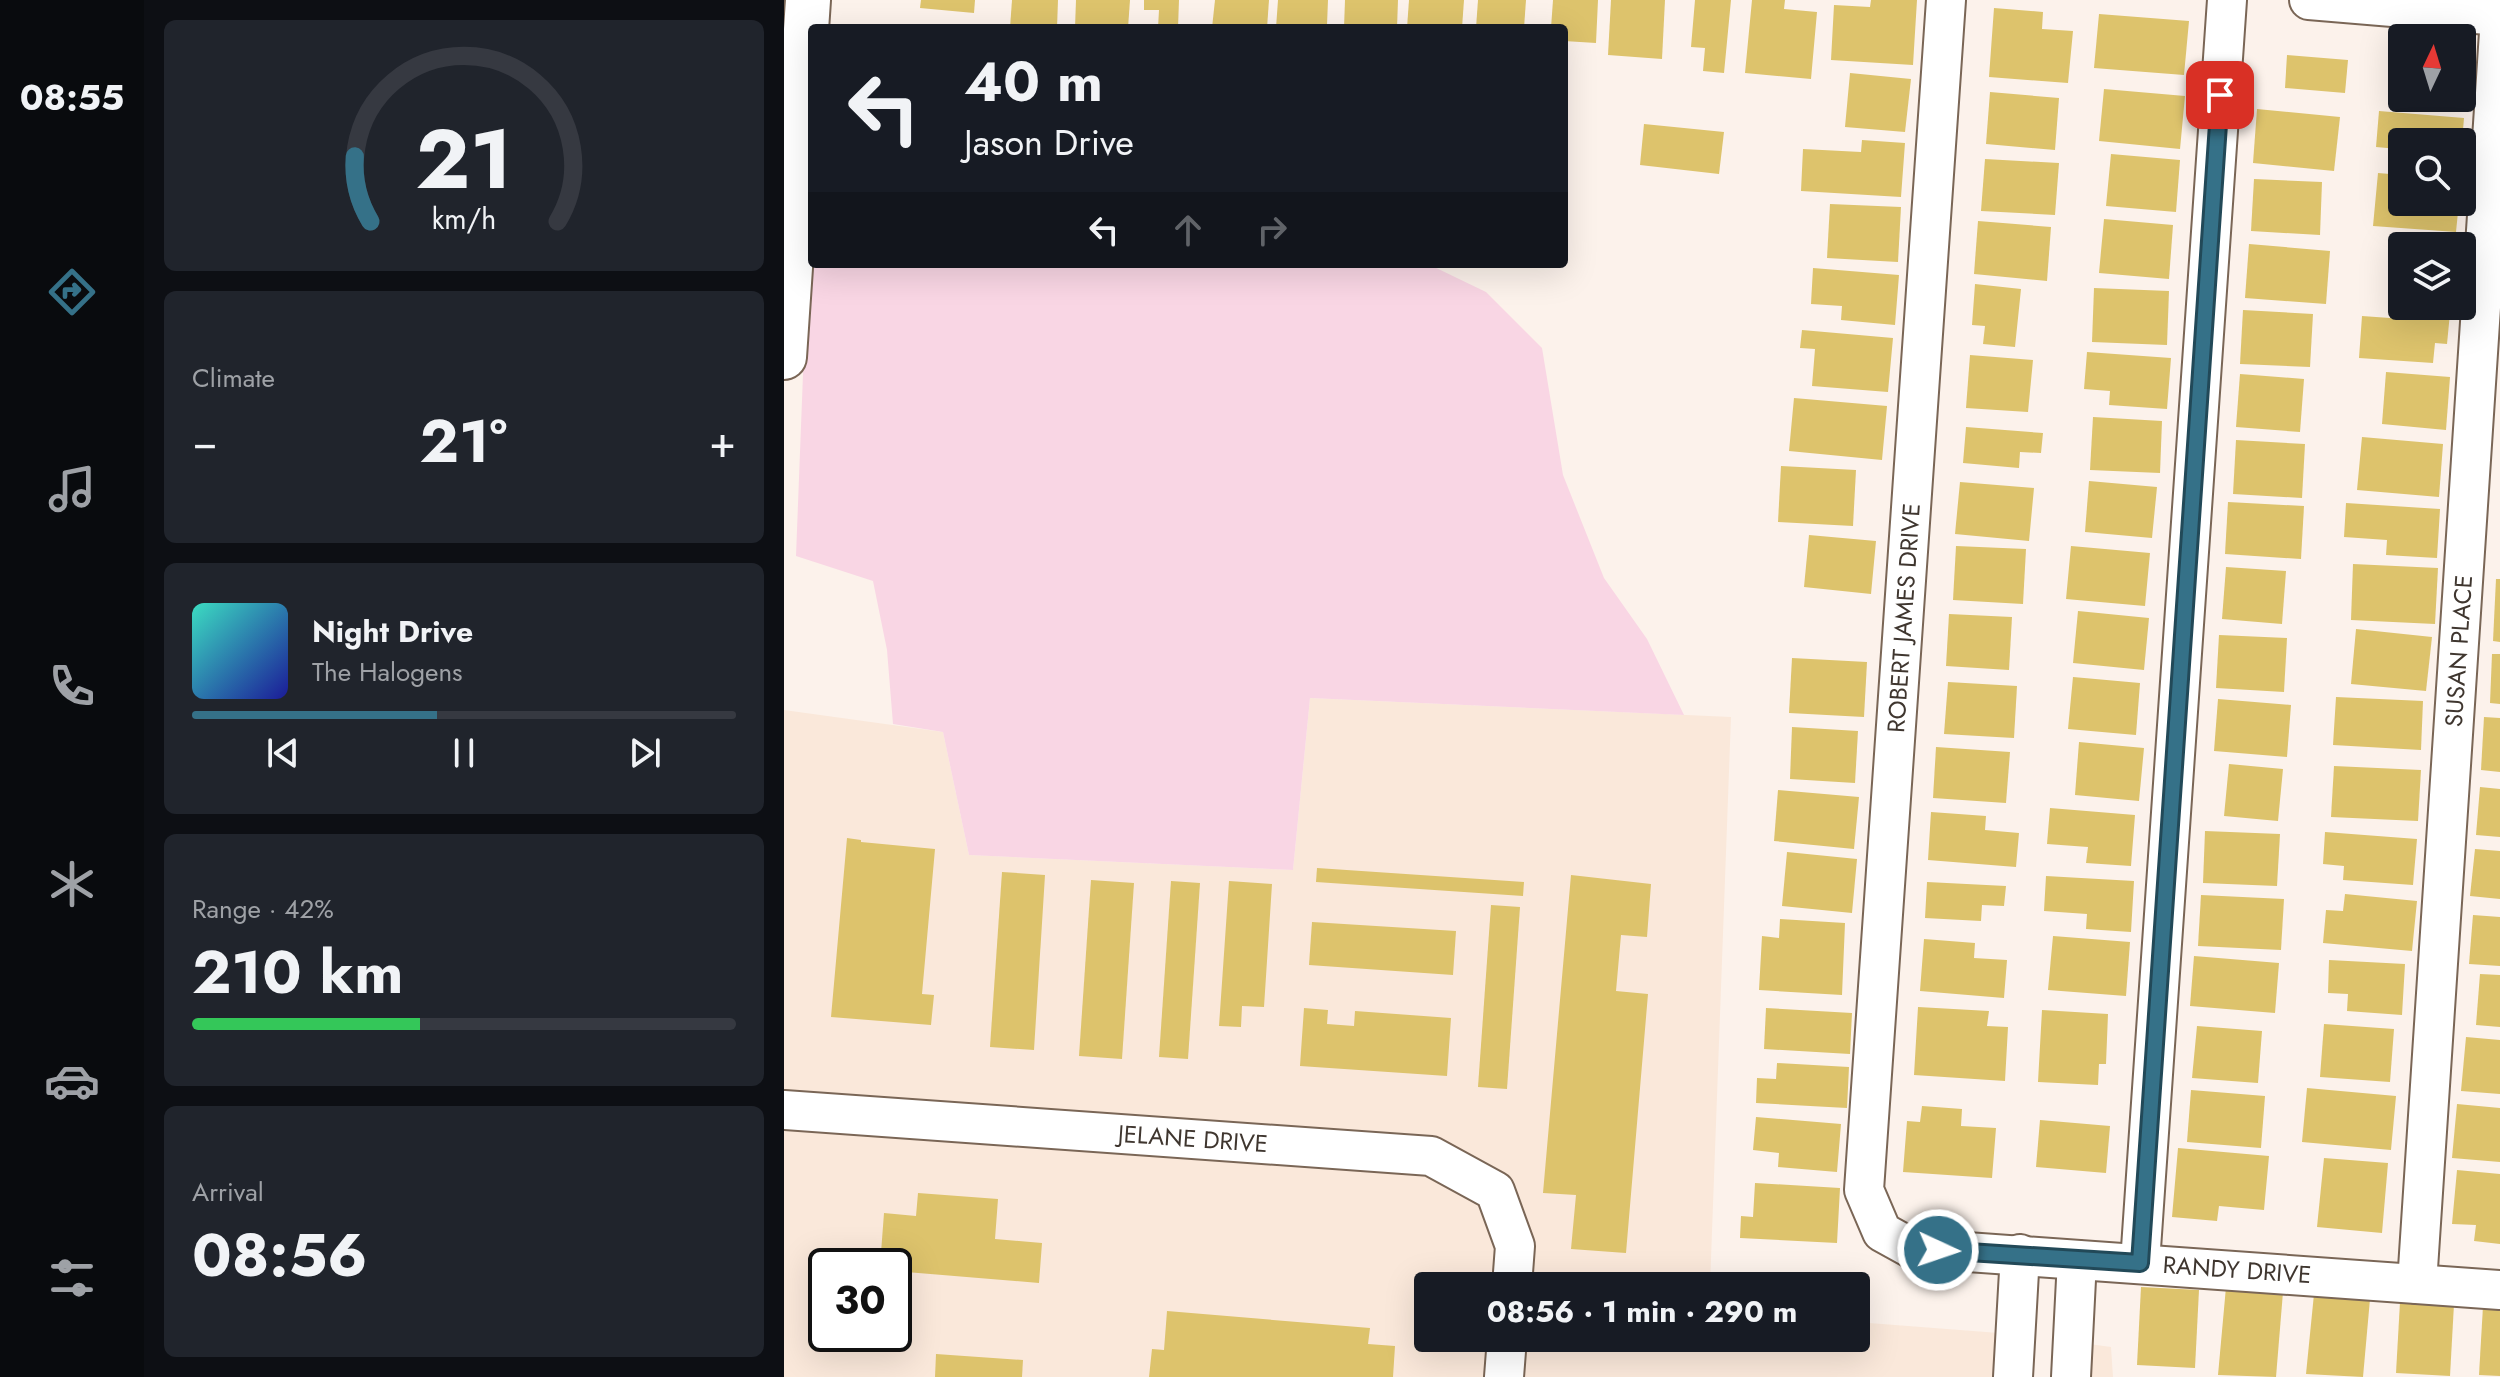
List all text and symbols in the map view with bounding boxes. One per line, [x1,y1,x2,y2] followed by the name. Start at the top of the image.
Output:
[2388,24,2476,112] north arrow
[2388,24,2476,320] map controls
[964,41,1103,122] text: 40 m
[832,56,936,160] icon: left
[2186,61,2254,129] pin
[20,71,124,123] text: 08:55
[2198,73,2242,117] icon: arrive
[416,98,512,218] text: 21
[964,116,1134,168] text: Jason Drive
[2388,128,2476,216] button: search
[432,198,496,240] text: km/h
[1082,208,1126,252] icon: left
[1166,208,1210,252] icon: ahead
[1250,208,1294,252] icon: right
[2388,232,2476,320] button: layers
[44,264,100,320] icon: directions
[192,359,275,397] text: Climate
[420,398,507,485] text: 21°
[192,410,218,474] text: −
[709,410,736,474] text: +
[44,461,100,517] icon: music
[1878,502,1929,734] street label: ROBERT JAMES DRIVE
[2436,574,2481,728] street label: SUSAN PLACE
[312,610,473,653] text: Night Drive
[312,653,463,691] text: The Halogens
[44,658,100,714] icon: phone
[261,731,305,775] icon: previous
[442,731,486,775] icon: pause
[623,731,667,775] icon: next
[44,856,100,912] icon: climate
[192,890,334,928] text: Range · 42%
[192,929,403,1016] text: 210 km
[44,1053,100,1109] icon: car
[1114,1116,1269,1161] street label: JELANE DRIVE
[192,1173,264,1211] text: Arrival
[1896,1208,1980,1292] position arrow
[192,1212,368,1299] text: 08:56
[2162,1247,2312,1292] street label: RANDY DRIVE
[808,1248,912,1352] speed limit sign: 30
[44,1250,100,1306] icon: filters
[1487,1290,1797,1333] text: 08:56 · 1 min · 290 m

